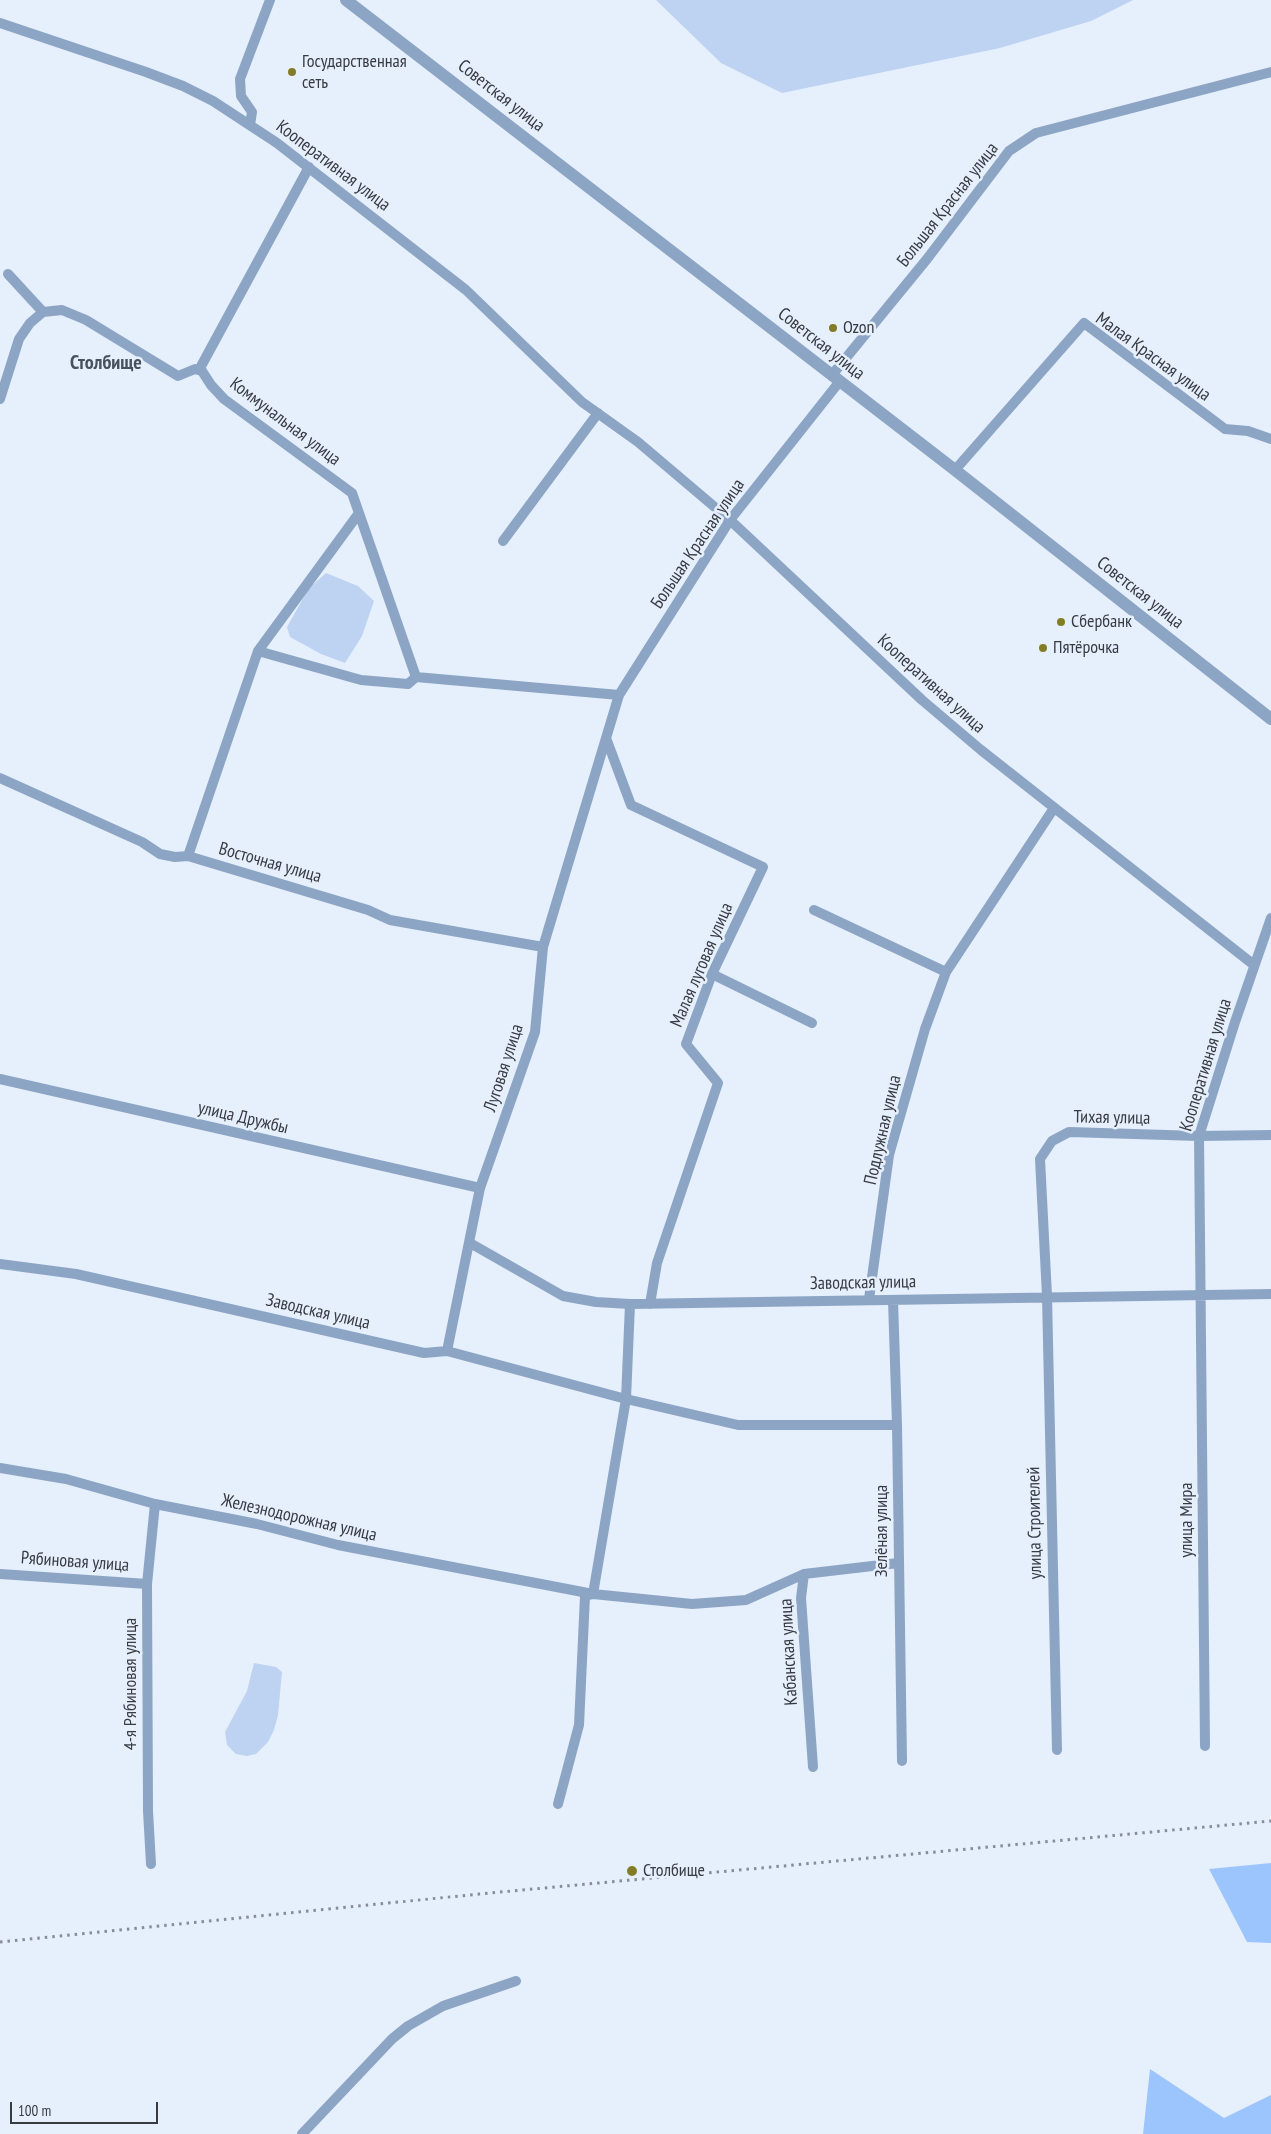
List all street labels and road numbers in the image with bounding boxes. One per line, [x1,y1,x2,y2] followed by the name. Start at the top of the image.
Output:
[453,55,549,137] street label: Советская улица
[272,116,394,216] street label: Кооперативная улица
[893,139,1003,271] street label: Большая Красная улица
[773,303,869,385] street label: Советская улица
[1091,308,1215,406] street label: Малая Красная улица
[225,373,345,471] street label: Коммунальная улица
[647,475,749,613] street label: Большая Красная улица
[1092,552,1188,634] street label: Советская улица
[873,630,989,738] street label: Кооперативная улица
[216,838,324,888] street label: Восточная улица
[666,900,738,1030] street label: Малая луговая улица
[1176,996,1236,1134] street label: Кооперативная улица
[480,1021,528,1115] street label: Луговая улица
[860,1073,906,1187] street label: Подлужная улица
[196,1097,290,1139] street label: улица Дружбы
[1073,1107,1151,1129] street label: Тихая улица
[810,1271,916,1295] street label: Заводская улица
[264,1290,372,1334] street label: Заводская улица
[1023,1466,1047,1580] street label: улица Строителей
[1176,1482,1198,1558] street label: улица Мира
[871,1485,893,1577] street label: Зелёная улица
[219,1490,379,1546] street label: Железнодорожная улица
[20,1547,130,1577] street label: Рябиновая улица
[775,1598,803,1706] street label: Кабанская улица
[120,1618,142,1750] street label: 4-я Рябиновая улица

